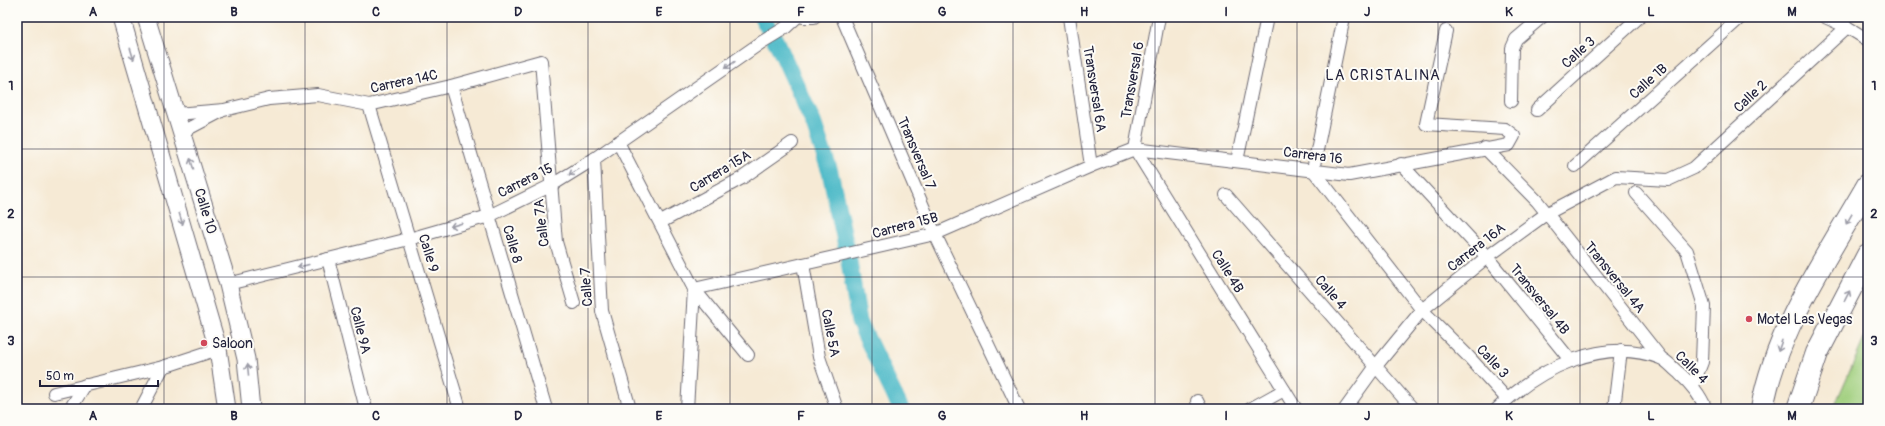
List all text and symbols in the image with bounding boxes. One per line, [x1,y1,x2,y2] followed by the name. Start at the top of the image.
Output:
[89,4,98,20] text: A
[230,4,238,20] text: B
[372,4,380,20] text: C
[514,4,522,20] text: D
[656,4,663,20] text: E
[797,4,805,20] text: F
[938,4,947,20] text: G
[1080,4,1088,20] text: H
[1224,4,1228,20] text: I
[1364,4,1370,20] text: J
[1505,4,1513,20] text: K
[1647,4,1655,20] text: L
[1787,4,1797,20] text: M
[1558,33,1599,72] street label: Calle 3
[1117,40,1148,120] street label: Transversal 6
[1079,45,1110,133] street label: Transversal 6A
[129,48,136,61] one-way arrow
[1626,60,1671,103] street label: Calle 1B
[724,61,735,69] one-way arrow
[369,66,440,97] street label: Carrera 14C
[1325,66,1441,85] district label: LA CRISTALINA
[1730,77,1771,116] street label: Calle 2
[8,78,14,94] text: 1
[1871,78,1877,94] text: 1
[894,114,940,193] street label: Transversal 7
[1282,143,1344,168] street label: Carrera 16
[687,147,754,196] street label: Carrera 15A
[188,158,195,171] one-way arrow
[495,159,556,201] street label: Carrera 15
[568,168,580,176] one-way arrow
[191,186,220,236] street label: Calle 10
[530,198,553,248] street label: Calle 7A
[7,206,15,222] text: 2
[1870,206,1878,222] text: 2
[870,209,940,242] street label: Carrera 15B
[178,213,185,226] one-way arrow
[1844,213,1852,225] one-way arrow
[1444,219,1509,275] street label: Carrera 16A
[450,222,463,229] one-way arrow
[499,223,526,265] street label: Calle 8
[415,232,442,274] street label: Calle 9
[1581,238,1649,316] street label: Transversal 4A
[1208,246,1247,296] street label: Calle 4B
[1506,261,1573,338] street label: Transversal 4B
[297,262,310,270] one-way arrow
[577,266,596,307] street label: Calle 7
[1311,272,1350,313] street label: Calle 4
[1843,290,1851,302] one-way arrow
[346,305,375,355] street label: Calle 9A
[818,308,843,358] street label: Calle 5A
[1757,311,1853,328] place label: Motel Las Vegas
[1744,314,1754,324] marker: Motel Las Vegas
[7,333,15,349] text: 3
[1870,333,1878,349] text: 3
[212,335,253,352] place label: Saloon
[199,338,209,348] marker: Saloon
[1776,339,1784,351] one-way arrow
[1473,341,1512,382] street label: Calle 3
[1672,347,1712,387] street label: Calle 4
[40,362,158,388] scale bar
[244,364,251,377] one-way arrow
[46,369,74,384] text: 50 m
[89,408,98,424] text: A
[230,408,238,424] text: B
[372,408,380,424] text: C
[514,408,522,424] text: D
[656,408,663,424] text: E
[797,408,805,424] text: F
[938,408,947,424] text: G
[1080,408,1088,424] text: H
[1224,408,1228,424] text: I
[1364,408,1370,424] text: J
[1505,408,1513,424] text: K
[1647,408,1655,424] text: L
[1787,408,1797,424] text: M

